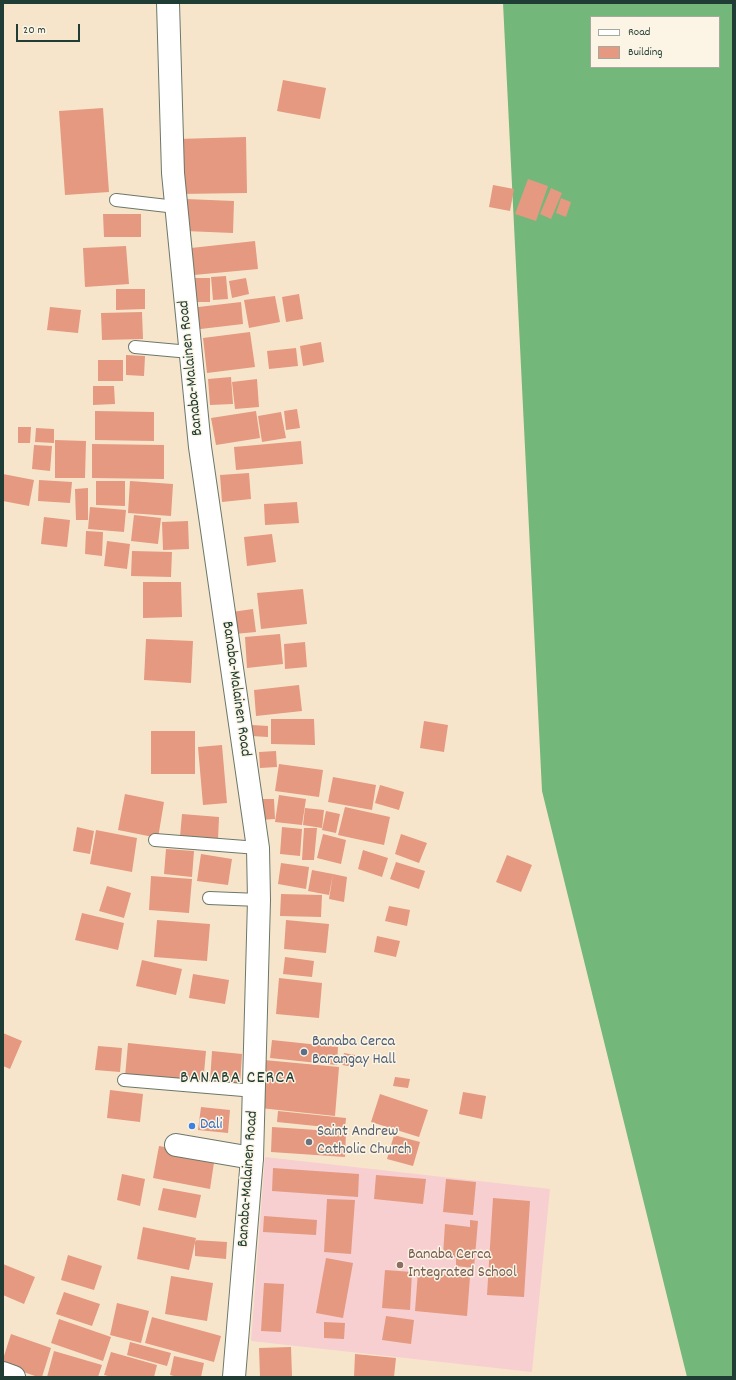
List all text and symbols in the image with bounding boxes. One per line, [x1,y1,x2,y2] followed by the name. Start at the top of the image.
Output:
[18,16,82,42] scale bar
[590,16,720,68] legend
[23,22,46,39] text: 20 m
[628,24,650,41] text: Road
[628,44,663,61] text: Building
[175,299,209,437] street label: Banaba-Malainen Road
[216,620,254,758] street label: Banaba-Malainen Road
[312,1033,396,1071] place label: Banaba Cerca Barangay Hall
[299,1047,309,1057] marker: Banaba Cerca Barangay Hall
[180,1069,296,1091] district label: BANABA CERCA
[235,1110,263,1248] street label: Banaba-Malainen Road
[200,1116,222,1136] place label: Dali
[187,1121,197,1131] marker: Dali
[317,1123,411,1161] place label: Saint Andrew Catholic Church
[304,1137,314,1147] marker: Saint Andrew Catholic Church
[408,1246,517,1284] place label: Banaba Cerca Integrated School
[395,1260,405,1270] marker: Banaba Cerca Integrated School

